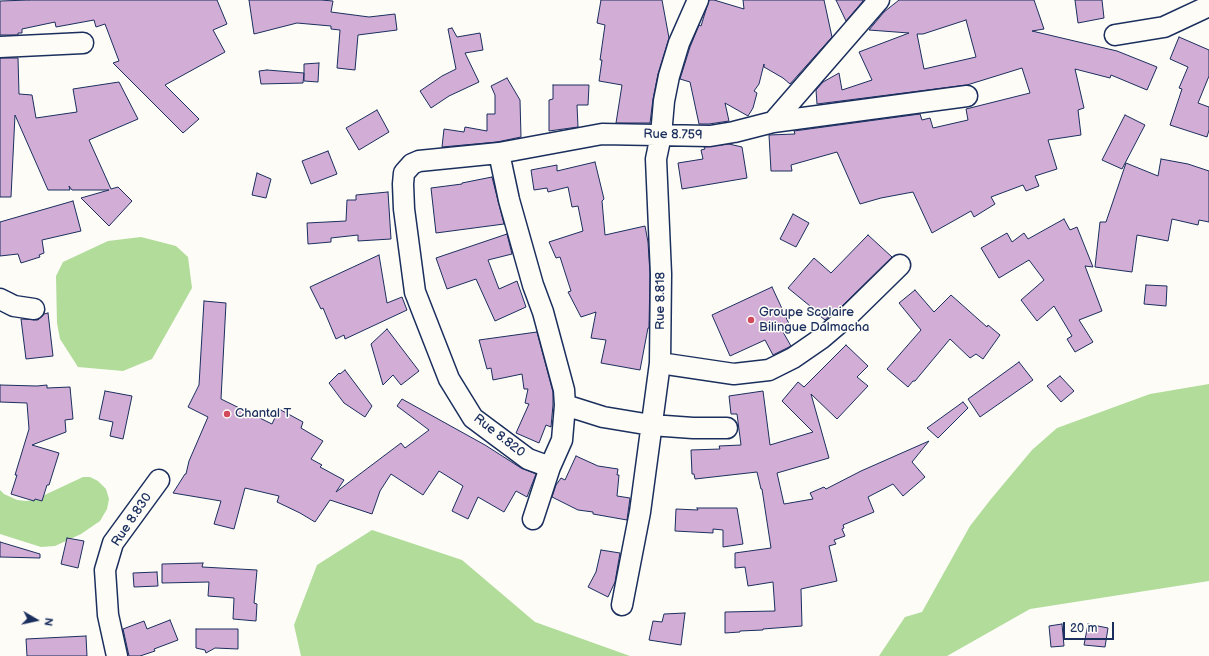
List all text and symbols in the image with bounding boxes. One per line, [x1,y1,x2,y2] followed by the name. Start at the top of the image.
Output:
[643,127,703,143] street label: Rue 8.759
[653,272,669,330] street label: Rue 8.818
[759,305,869,336] place label: Groupe Scolaire Bilingue Dalmacha
[746,315,756,325] marker: Groupe Scolaire Bilingue Dalmacha
[235,406,291,422] place label: Chantal T
[222,409,232,419] marker: Chantal T
[470,411,528,461] street label: Rue 8.820
[108,490,156,550] street label: Rue 8.830
[16,600,56,640] north arrow
[1065,614,1116,640] scale bar
[41,617,55,627] text: N
[1070,621,1097,636] text: 20 m

